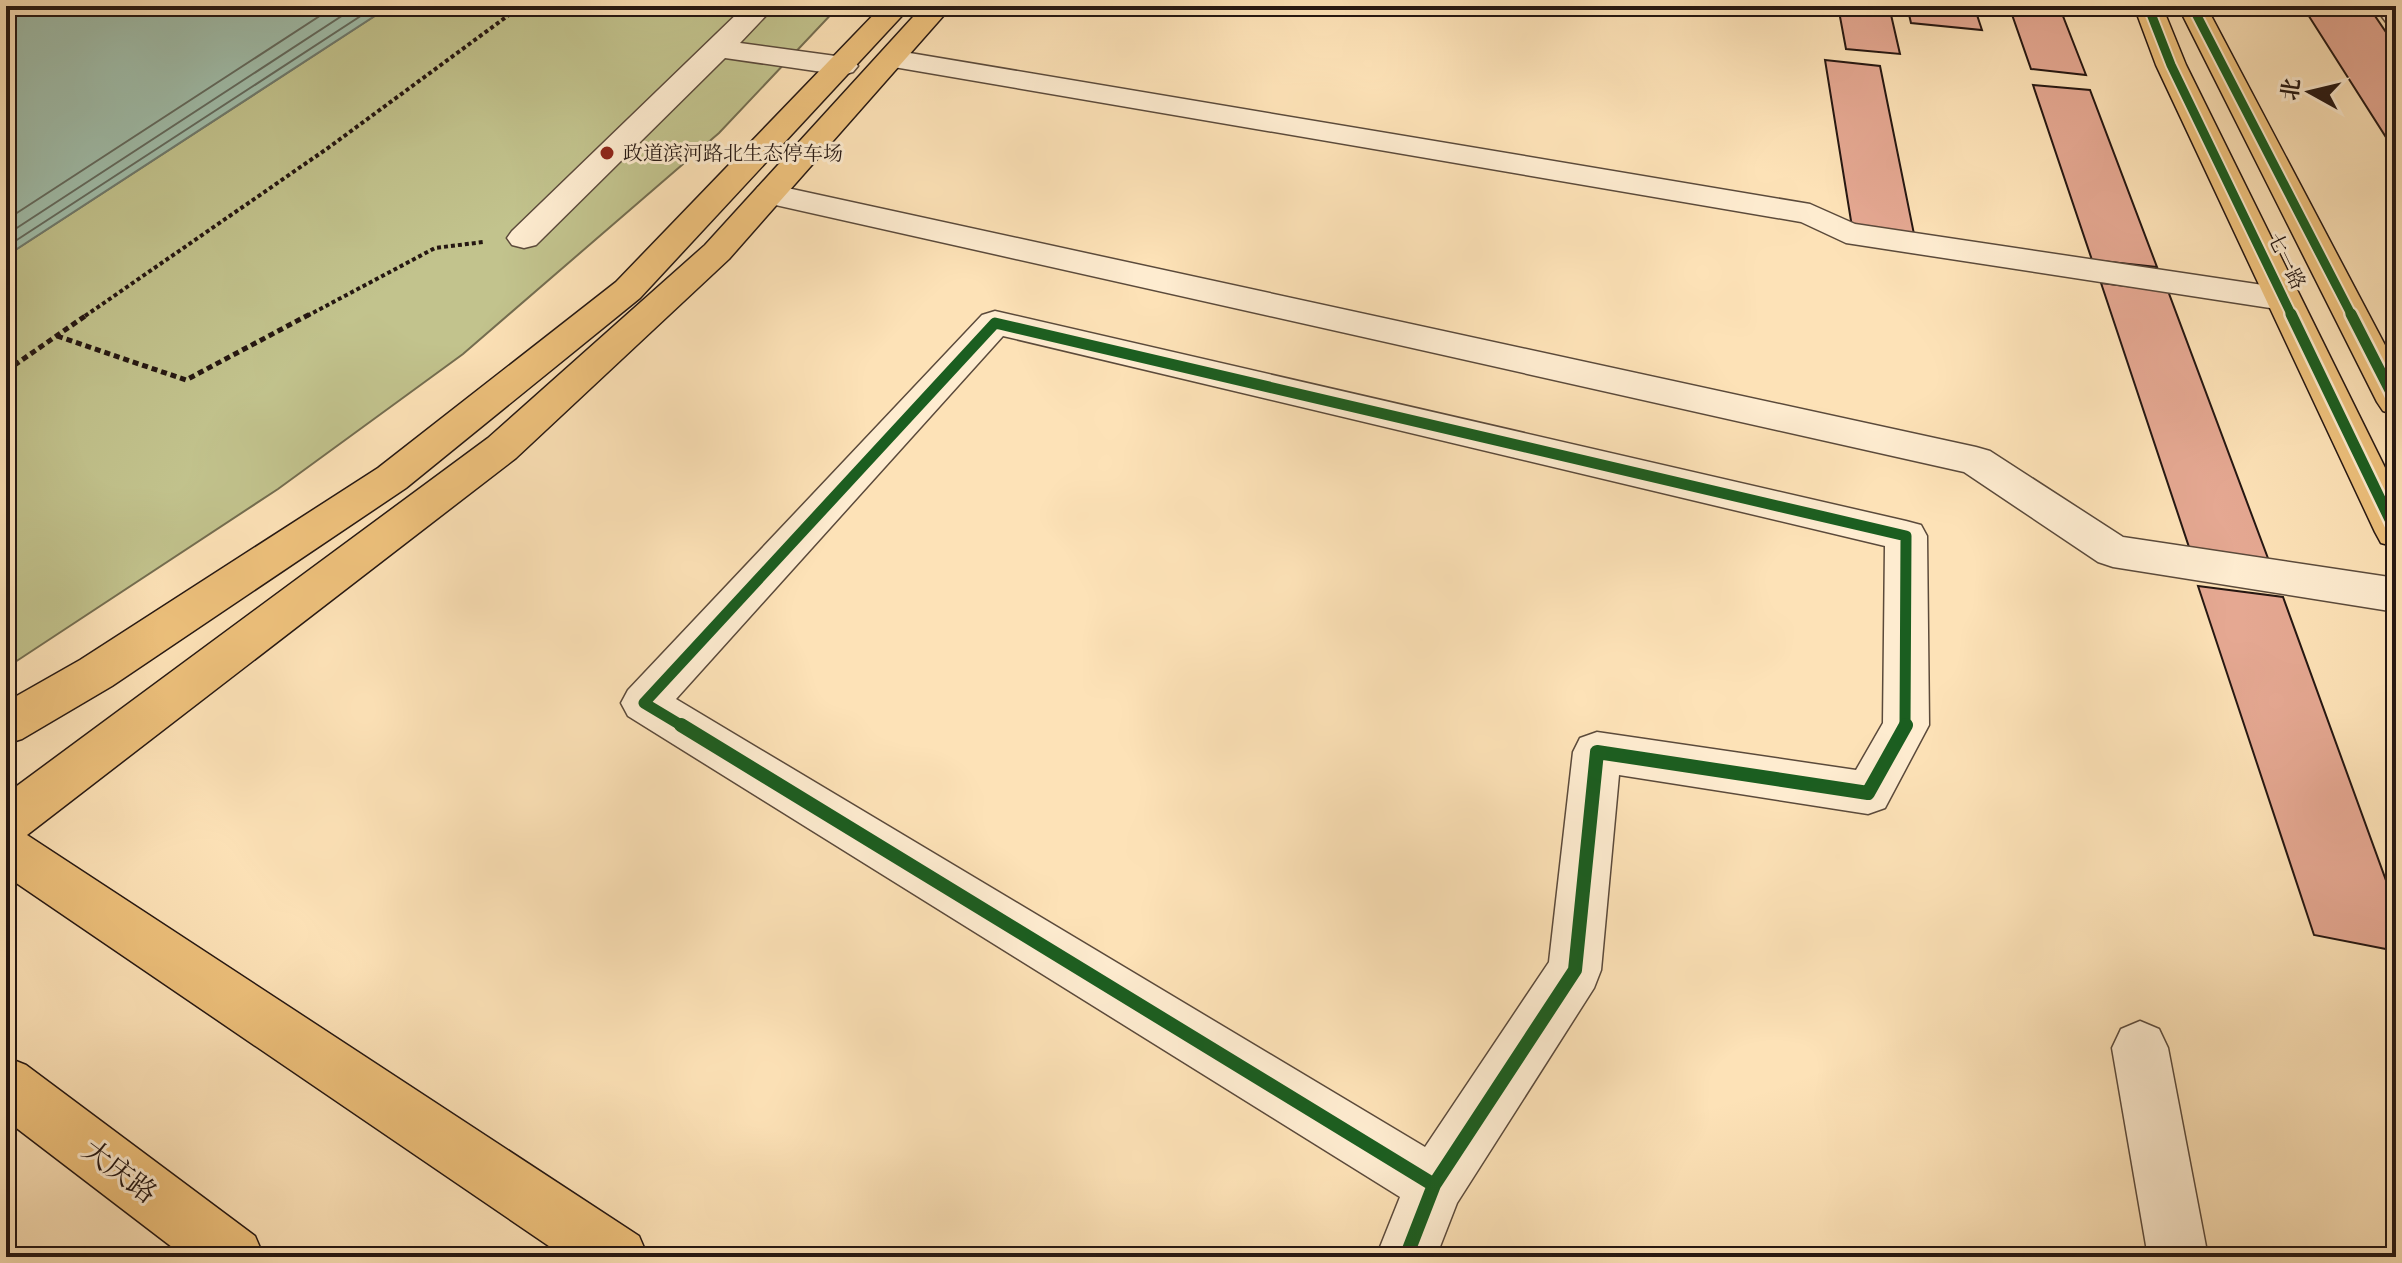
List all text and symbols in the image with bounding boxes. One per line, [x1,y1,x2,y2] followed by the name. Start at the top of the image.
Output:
[2270,52,2350,132] north arrow
[2276,77,2310,103] text: 北
[623,141,843,169] place label: 政道滨河路北生态停车场
[598,144,616,162] marker: 政道滨河路北生态停车场
[2259,229,2311,295] street label: 七一路
[73,1132,164,1214] street label: 大庆路

